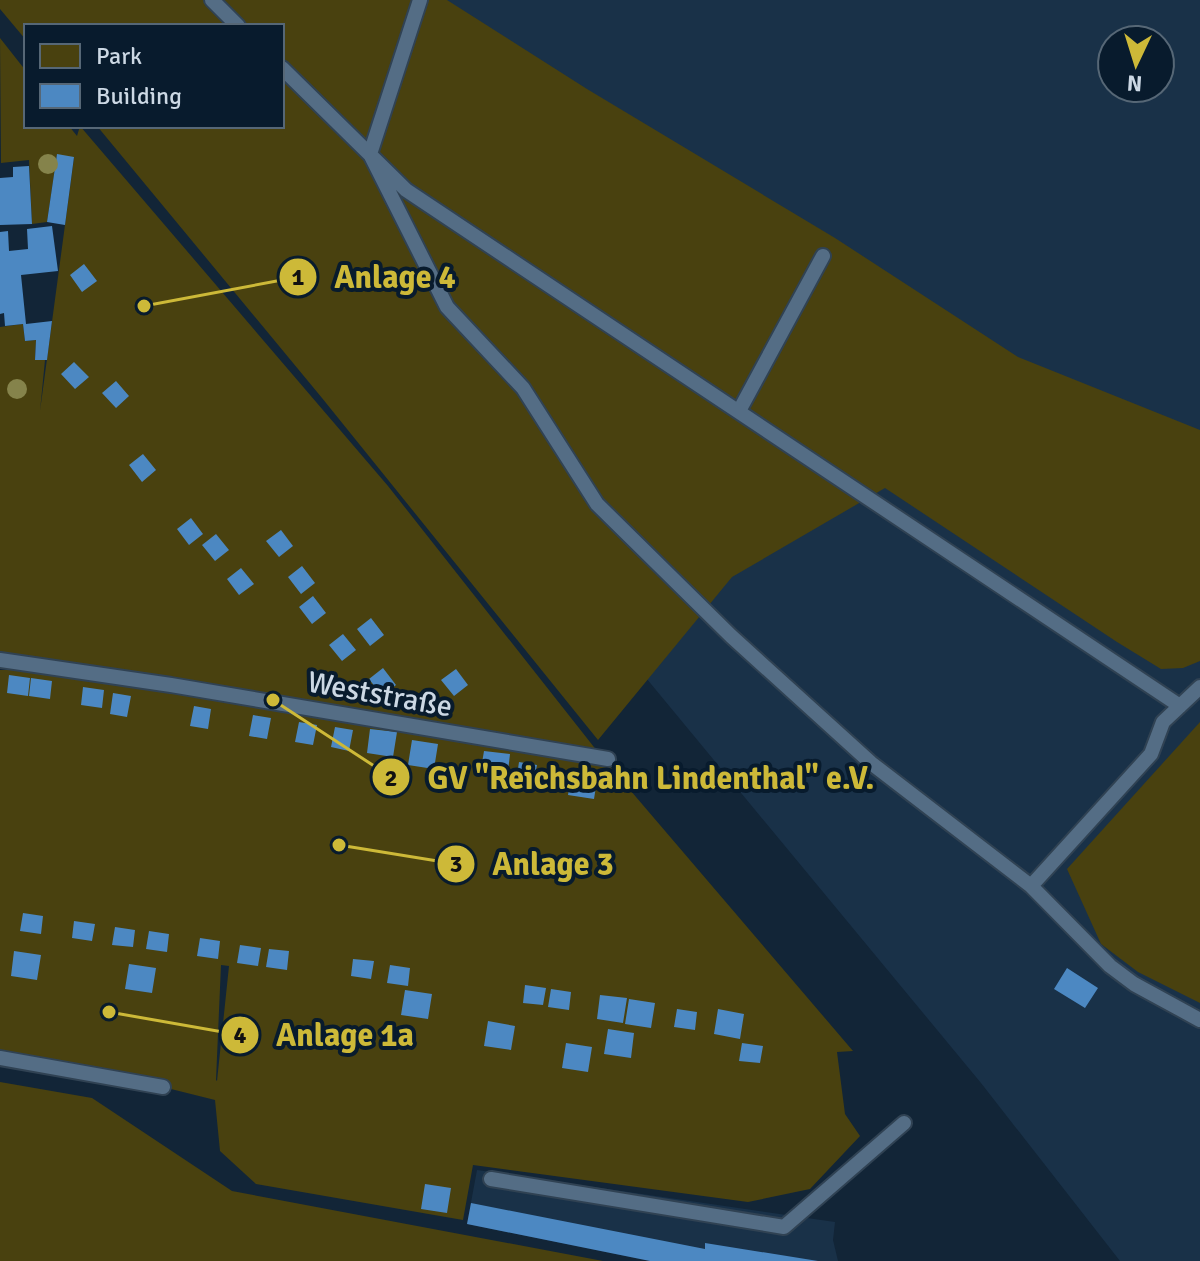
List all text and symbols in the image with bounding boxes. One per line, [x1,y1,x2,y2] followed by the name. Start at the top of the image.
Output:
[24,24,284,128] legend
[1096,24,1176,104] north arrow
[96,41,142,71] text: Park
[1126,69,1143,97] text: N
[96,81,182,111] text: Building
[278,249,472,305] callout: Anlage 4
[334,258,456,297] text: Anlage 4
[292,262,305,292] text: 1
[305,664,455,725] street label: Weststraße
[371,749,890,805] callout: GV "Reichsbahn Lindenthal" e.V.
[428,759,874,798] text: GV "Reichsbahn Lindenthal" e.V.
[385,763,397,793] text: 2
[436,836,630,892] callout: Anlage 3
[492,845,614,884] text: Anlage 3
[450,849,462,879] text: 3
[220,1007,430,1063] callout: Anlage 1a
[276,1016,414,1055] text: Anlage 1a
[234,1020,247,1050] text: 4

